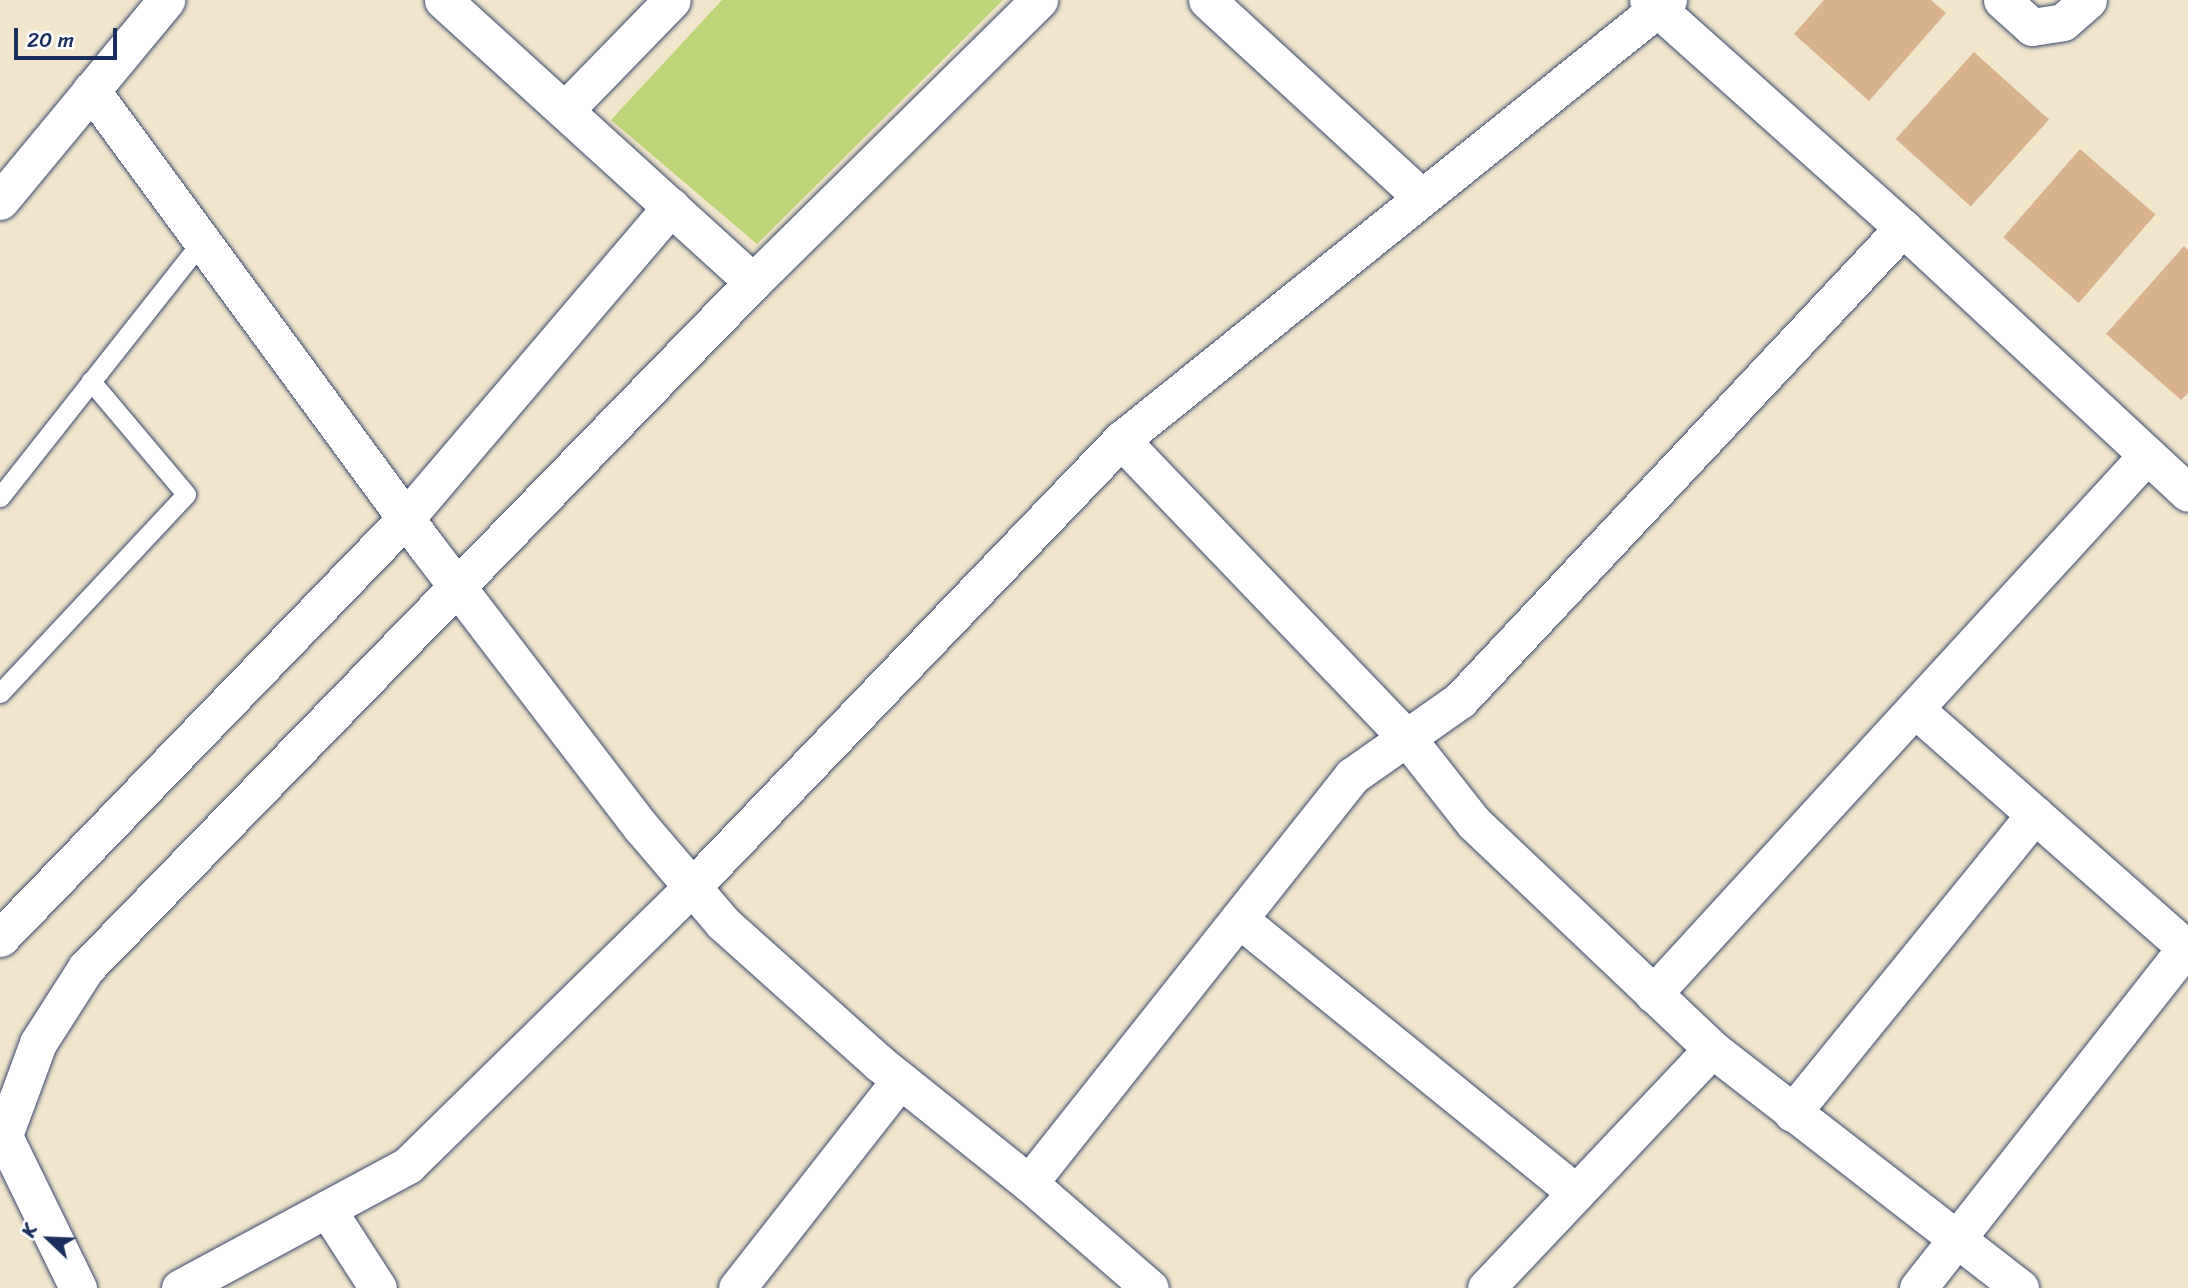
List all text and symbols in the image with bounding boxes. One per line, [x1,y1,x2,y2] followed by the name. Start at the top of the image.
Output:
[18,14,121,58] scale bar
[27,21,74,59] text: 20 m
[14,1204,84,1274] north arrow
[12,1219,47,1242] text: K

